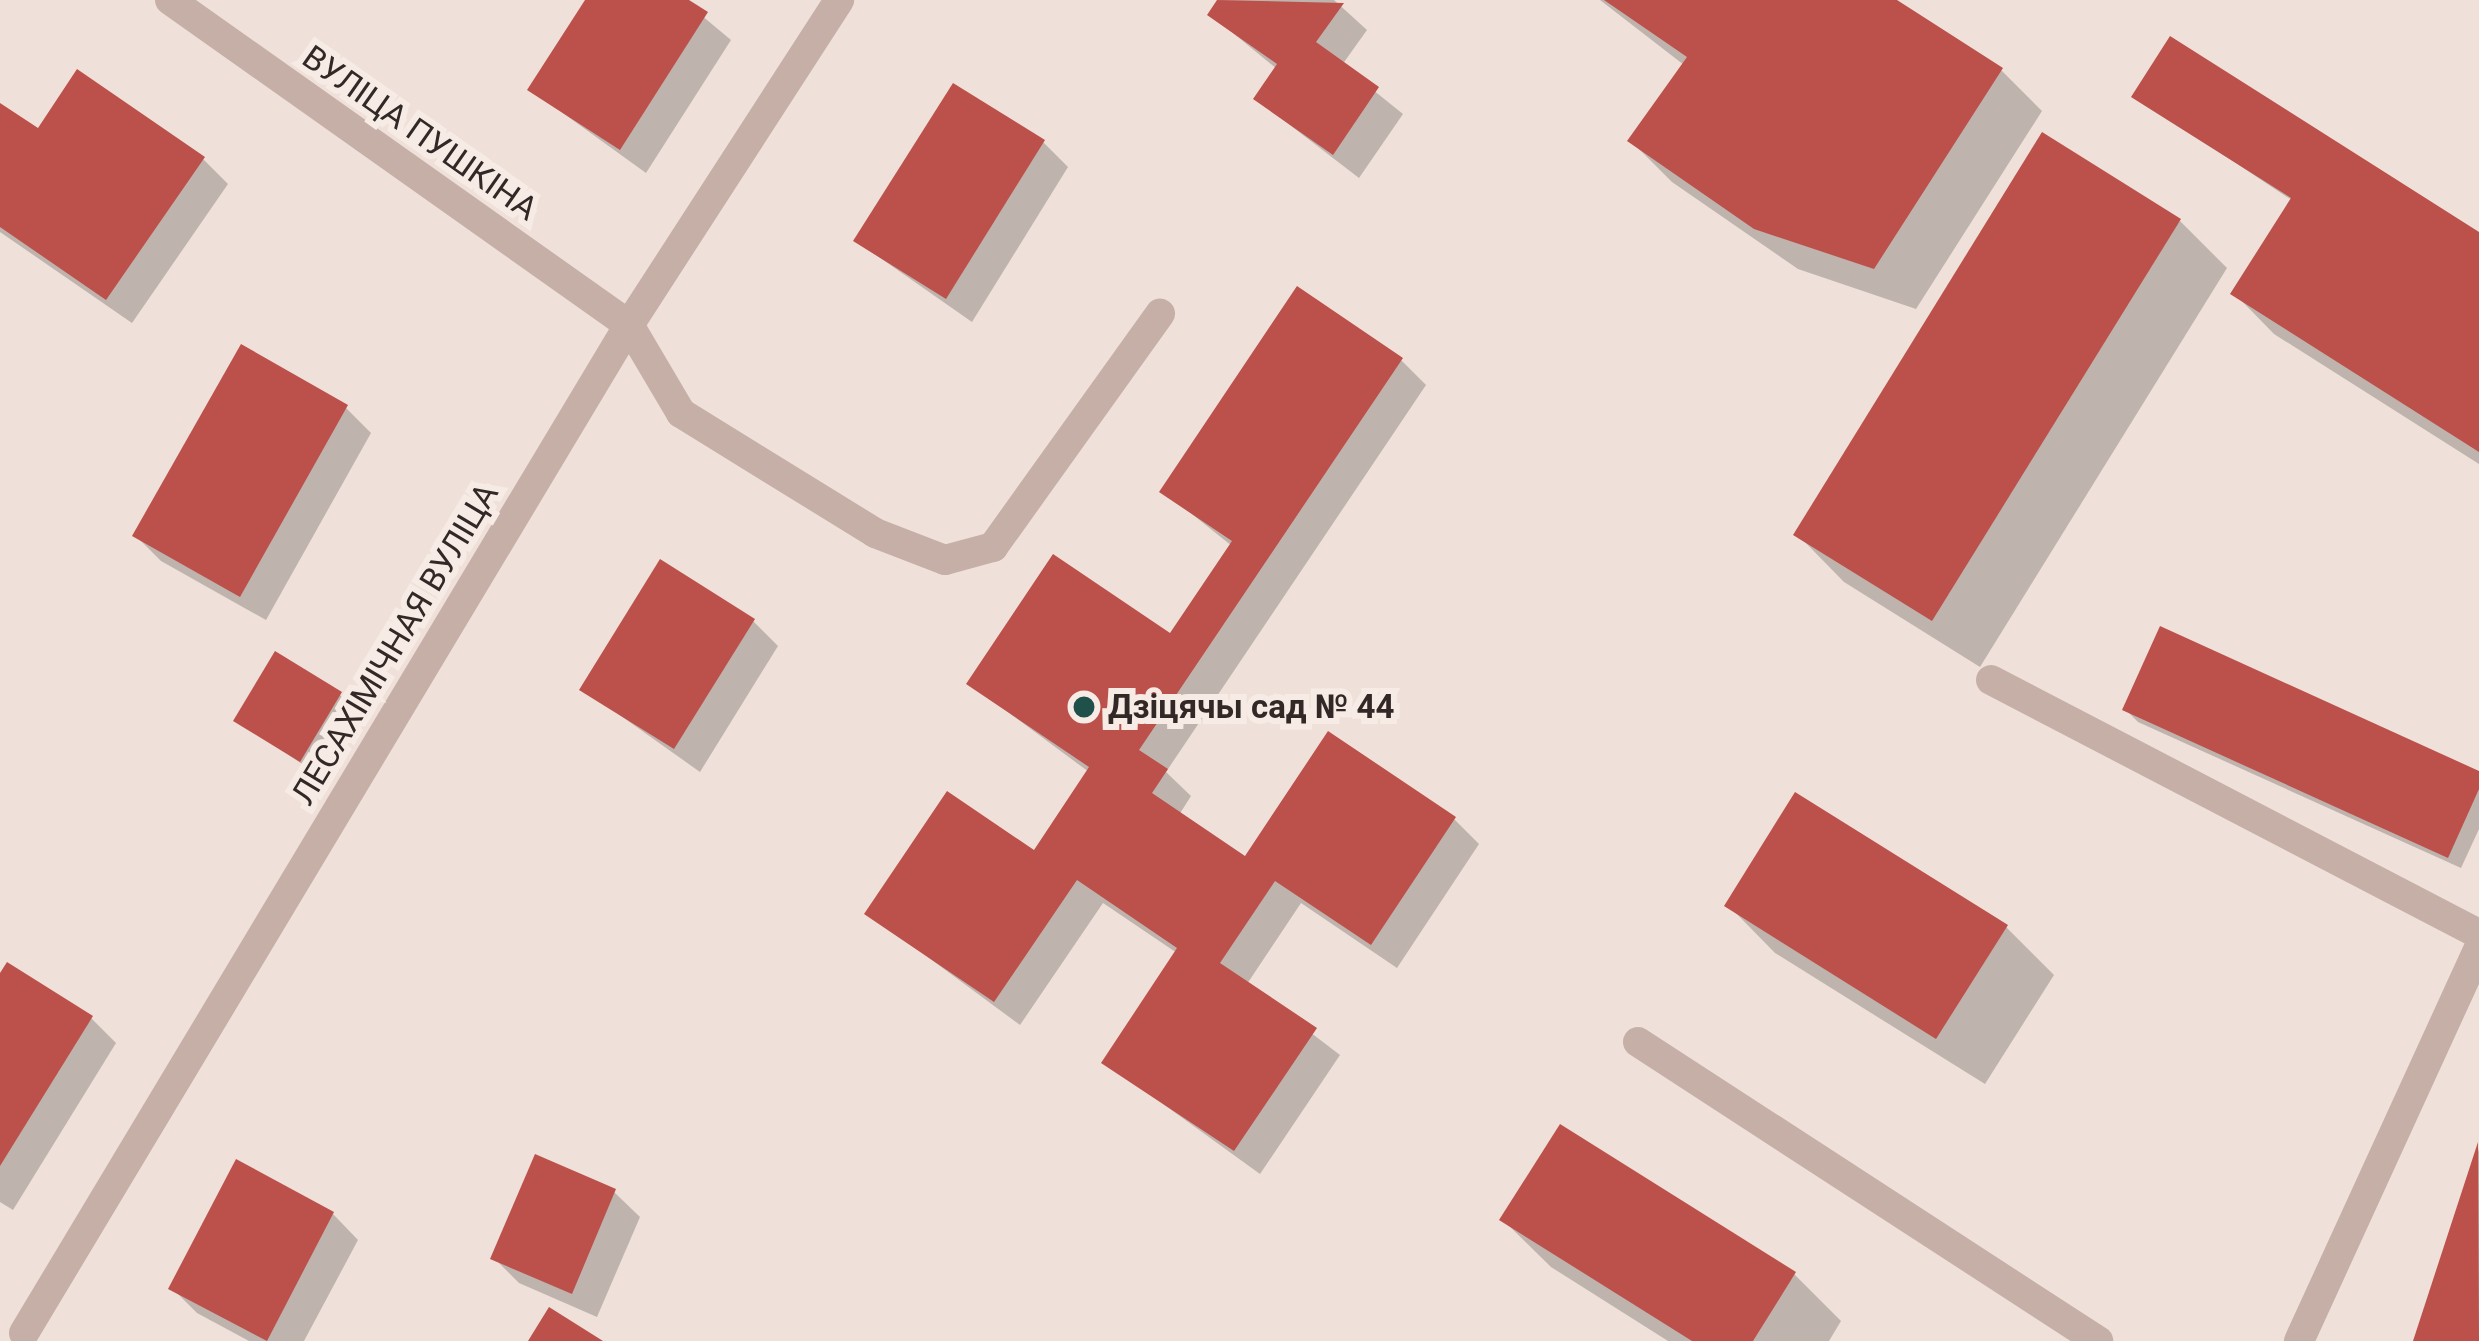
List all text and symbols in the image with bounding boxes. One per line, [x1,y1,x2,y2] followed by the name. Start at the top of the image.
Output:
[295,37,545,229] street label: ВУЛІЦА ПУШКІНА
[283,476,507,812] street label: ЛЕСАХІМІЧНАЯ ВУЛІЦА
[1108,687,1394,727] place label: Дзіцячы сад № 44
[1071,694,1097,720] marker: Дзіцячы сад № 44

